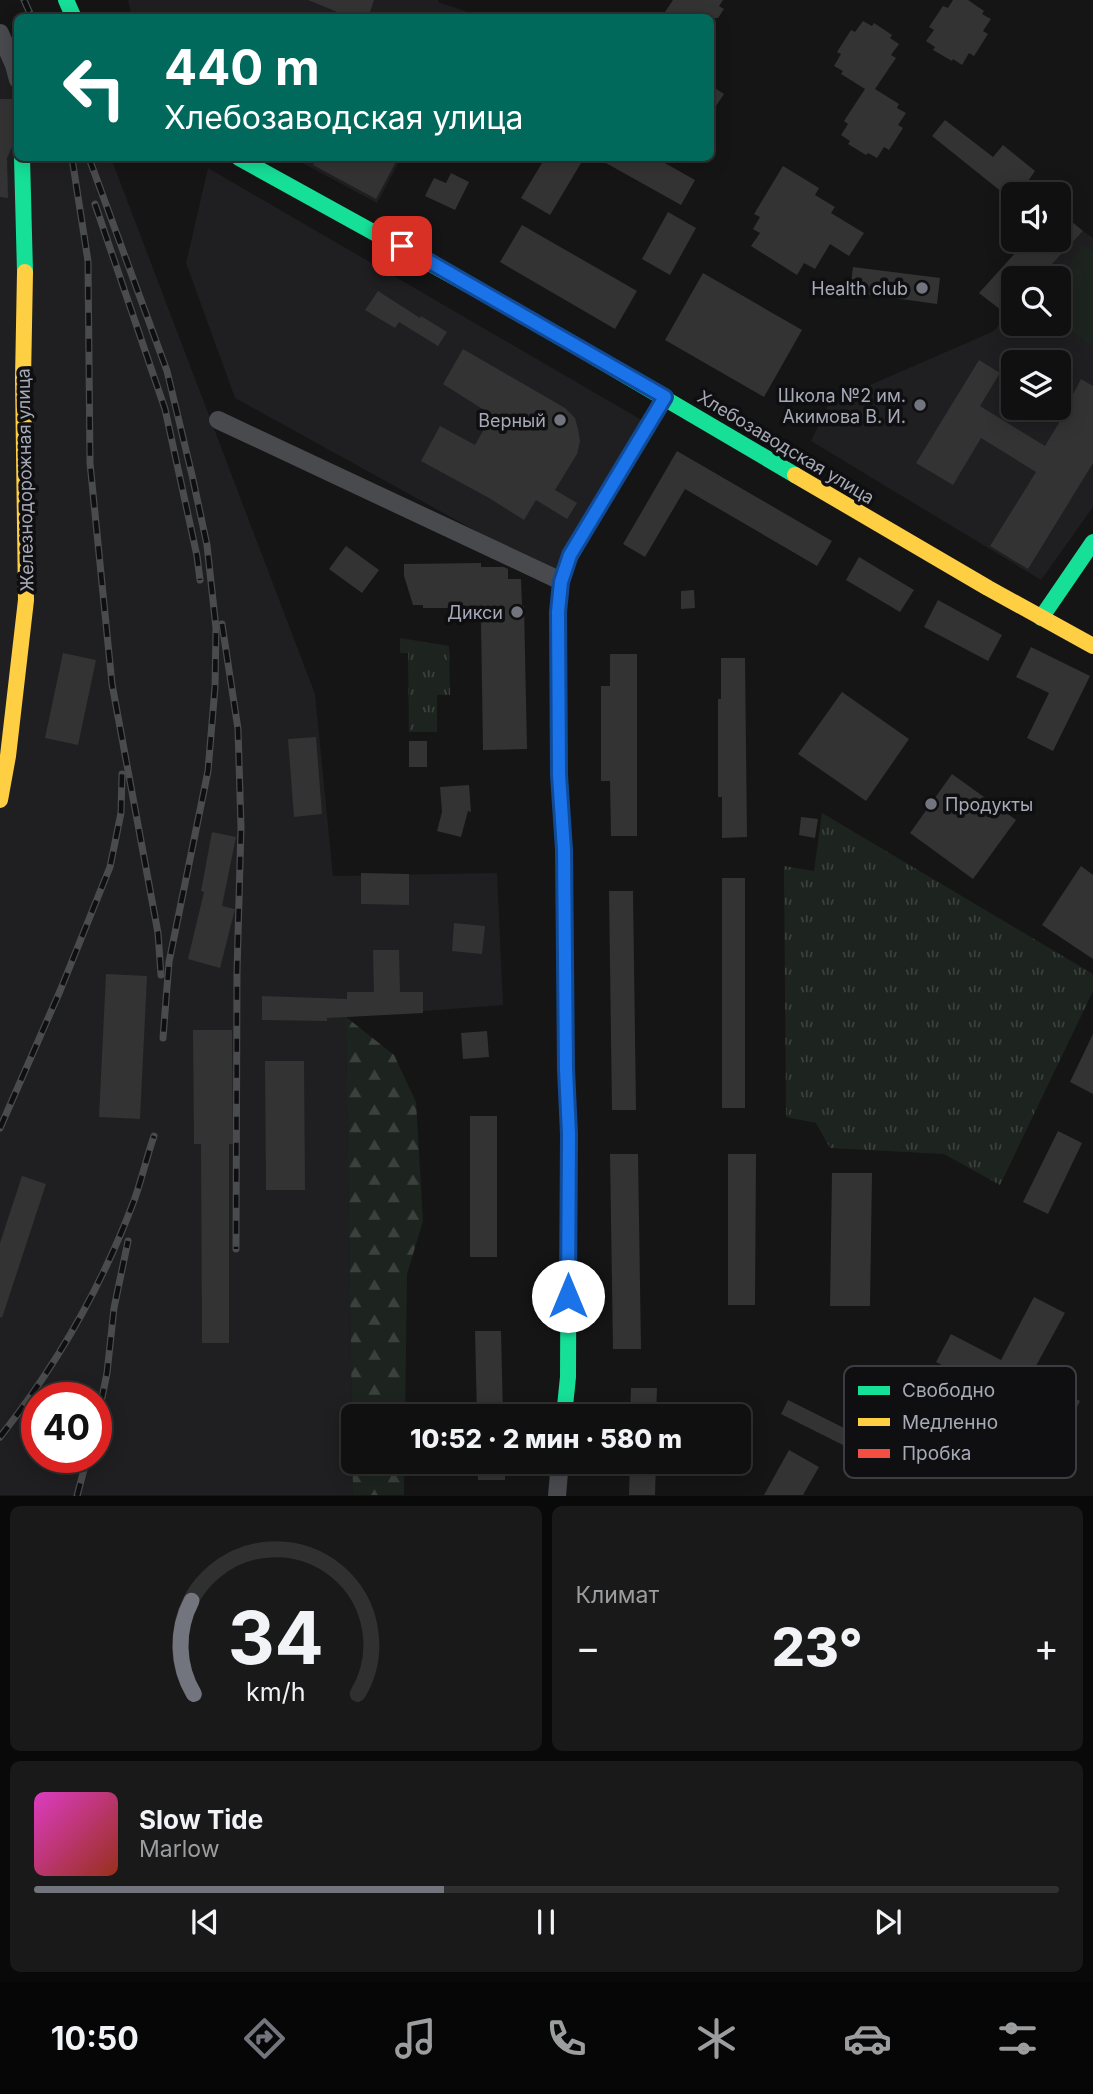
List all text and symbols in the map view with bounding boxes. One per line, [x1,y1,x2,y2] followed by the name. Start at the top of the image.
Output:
[164,38,320,97] text: 440 m
[49,42,140,133] icon: left
[164,98,523,137] text: Хлебозаводская улица
[1001,182,1071,420] map controls
[1001,182,1071,252] button: sound
[372,216,432,276] pin
[383,227,421,265] icon: arrive
[1001,266,1071,336] button: search
[811,278,908,299] place label: Health club
[914,280,930,296] marker: Health club
[1001,350,1071,420] button: layers
[13,368,37,592] street label: Железнодорожная улица
[778,385,906,427] place label: Школа №2 им. Акимова В. И.
[694,386,878,508] street label: Хлебозаводская улица
[912,397,928,413] marker: Школа №2 им. Акимова В. И.
[478,410,546,431] place label: Верный
[552,412,568,428] marker: Верный
[447,602,503,623] place label: Дикси
[509,604,525,620] marker: Дикси
[945,794,1033,815] place label: Продукты
[923,796,939,812] marker: Продукты
[531,1259,605,1333] position arrow
[844,1366,1076,1478] legend
[902,1379,995,1402] text: Свободно
[21,1382,112,1473] speed limit sign: 40
[902,1411,998,1434] text: Медленно
[410,1423,682,1454] text: 10:52 · 2 мин · 580 m
[902,1442,971,1465] text: Пробка
[576,1581,659,1609] text: Климат
[228,1594,324,1683] text: 34
[772,1616,863,1679] text: 23°
[576,1624,601,1670] text: −
[1034,1624,1059,1670] text: +
[246,1677,305,1707] text: km/h
[139,1804,263,1835] text: Slow Tide
[139,1835,219,1863] text: Marlow
[186,1903,224,1941] icon: previous
[527,1903,565,1941] icon: pause
[869,1903,907,1941] icon: next
[240,2014,289,2063] icon: directions
[391,2014,440,2063] icon: music
[542,2014,591,2063] icon: phone
[692,2014,741,2063] icon: climate
[843,2014,892,2063] icon: car
[993,2014,1042,2063] icon: filters
[51,2019,139,2058] text: 10:50

